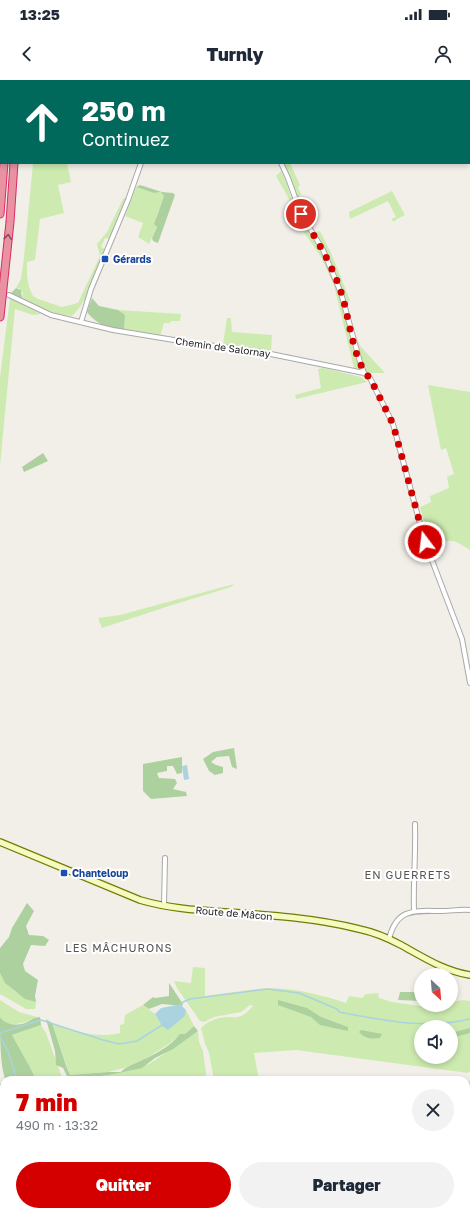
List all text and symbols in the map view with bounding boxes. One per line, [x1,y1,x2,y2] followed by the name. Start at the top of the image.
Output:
[20,5,60,23] text: 13:25
[16,43,38,65] icon: back
[206,43,264,65] text: Turnly
[432,43,454,65] icon: person
[82,94,166,127] text: 250 m
[16,96,68,148] icon: ahead
[82,128,170,150] text: Continuez
[284,197,318,231] pin
[290,203,312,225] icon: arrive
[4,234,13,240] one-way arrow
[113,253,152,265] place label: Gérards
[100,254,110,264] marker: Gérards
[175,334,272,360] street label: Chemin de Salornay
[404,521,446,563] position arrow
[72,867,128,879] place label: Chanteloup
[59,868,69,878] marker: Chanteloup
[365,868,451,881] district label: EN GUERRETS
[195,904,273,922] street label: Route de Mâcon
[65,941,173,954] district label: LES MÂCHURONS
[414,968,458,1012] north arrow
[414,968,458,1064] map controls
[414,1020,458,1064] button: sound
[16,1087,77,1116] text: 7 min
[412,1089,454,1131] button: close
[16,1117,98,1133] text: 490 m · 13:32
[16,1162,231,1208] button: Quitter
[239,1162,454,1208] button: Partager

